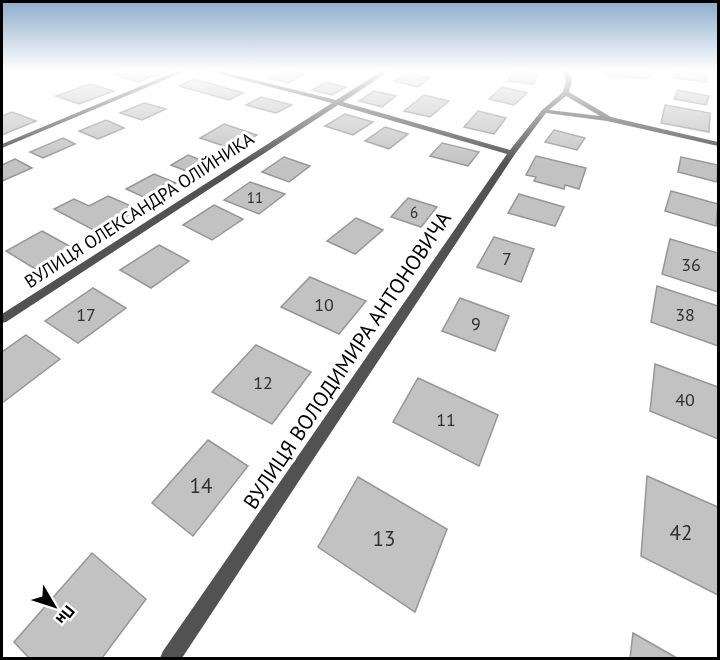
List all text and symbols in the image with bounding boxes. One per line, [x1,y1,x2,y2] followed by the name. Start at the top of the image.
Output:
[20,127,259,293] street label: ВУЛИЦЯ ОЛЕКСАНДРА ОЛІЙНИКА
[247,188,263,207] house number: 11
[410,203,418,222] house number: 6
[237,205,457,514] street label: ВУЛИЦЯ ВОЛОДИМИРА АНТОНОВИЧА
[502,247,512,270] house number: 7
[681,253,701,276] house number: 36
[314,293,334,316] house number: 10
[76,303,96,326] house number: 17
[675,303,695,326] house number: 38
[471,312,481,335] house number: 9
[253,371,273,394] house number: 12
[675,388,695,411] house number: 40
[436,408,456,431] house number: 11
[190,472,212,499] house number: 14
[670,519,692,546] house number: 42
[373,525,395,552] house number: 13
[24,576,84,636] north arrow
[52,602,79,629] text: Пн

